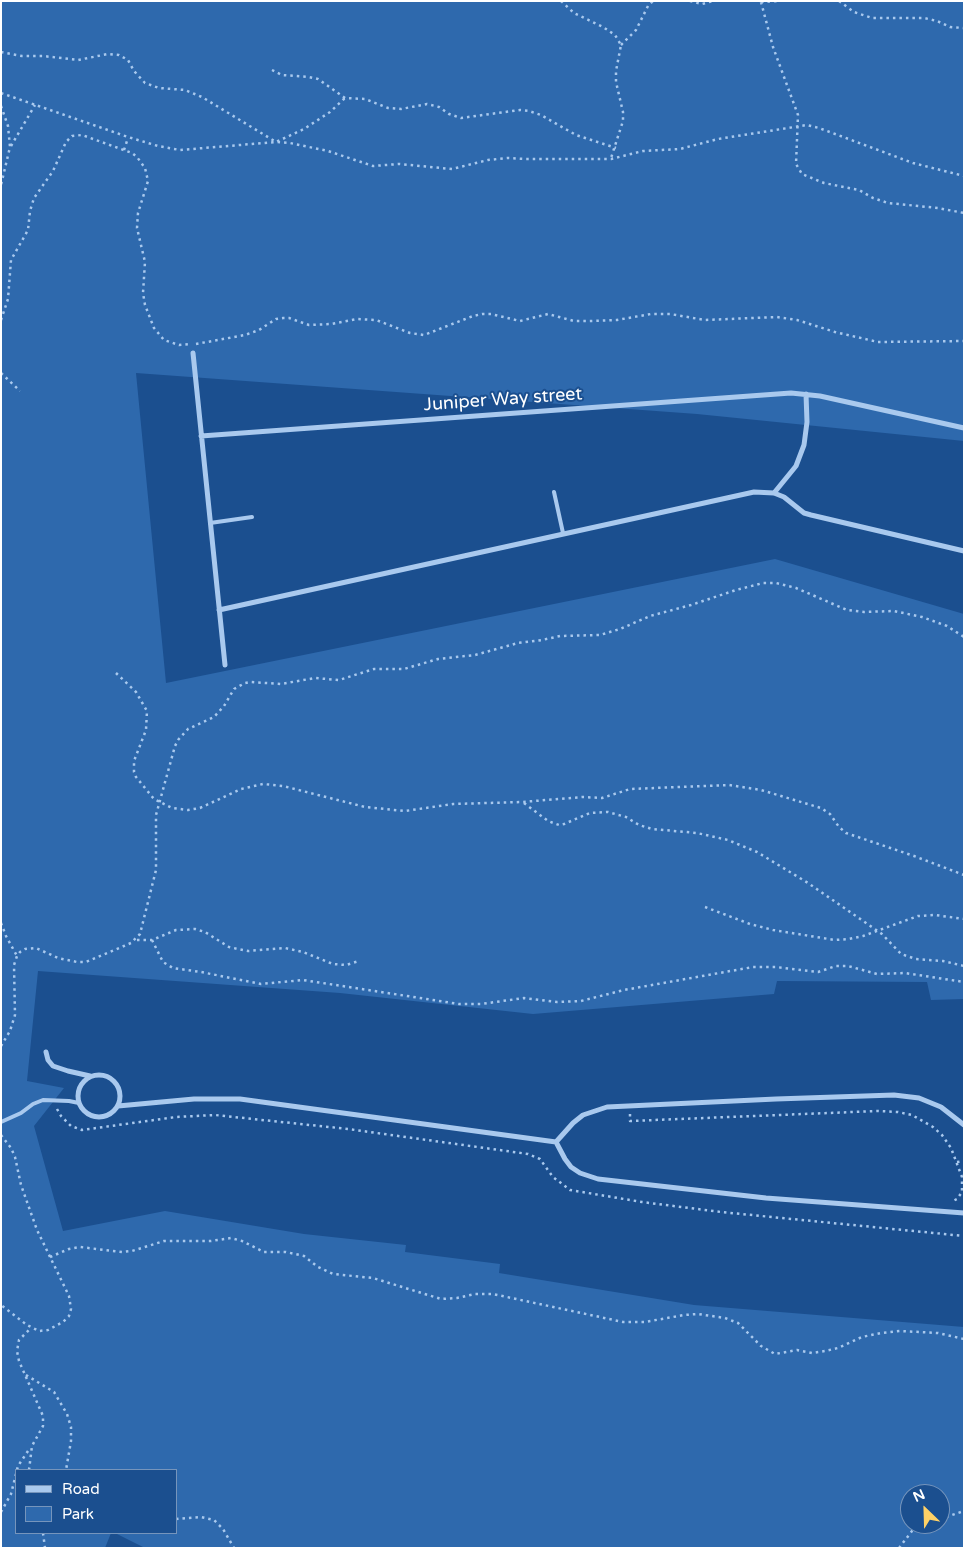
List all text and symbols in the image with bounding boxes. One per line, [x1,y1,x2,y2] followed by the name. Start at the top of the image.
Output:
[423,384,583,416] street label: Juniper Way street
[15,1469,178,1534] legend
[62,1480,100,1498] text: Road
[900,1484,950,1534] north arrow
[911,1486,928,1506] text: N
[62,1505,94,1523] text: Park

